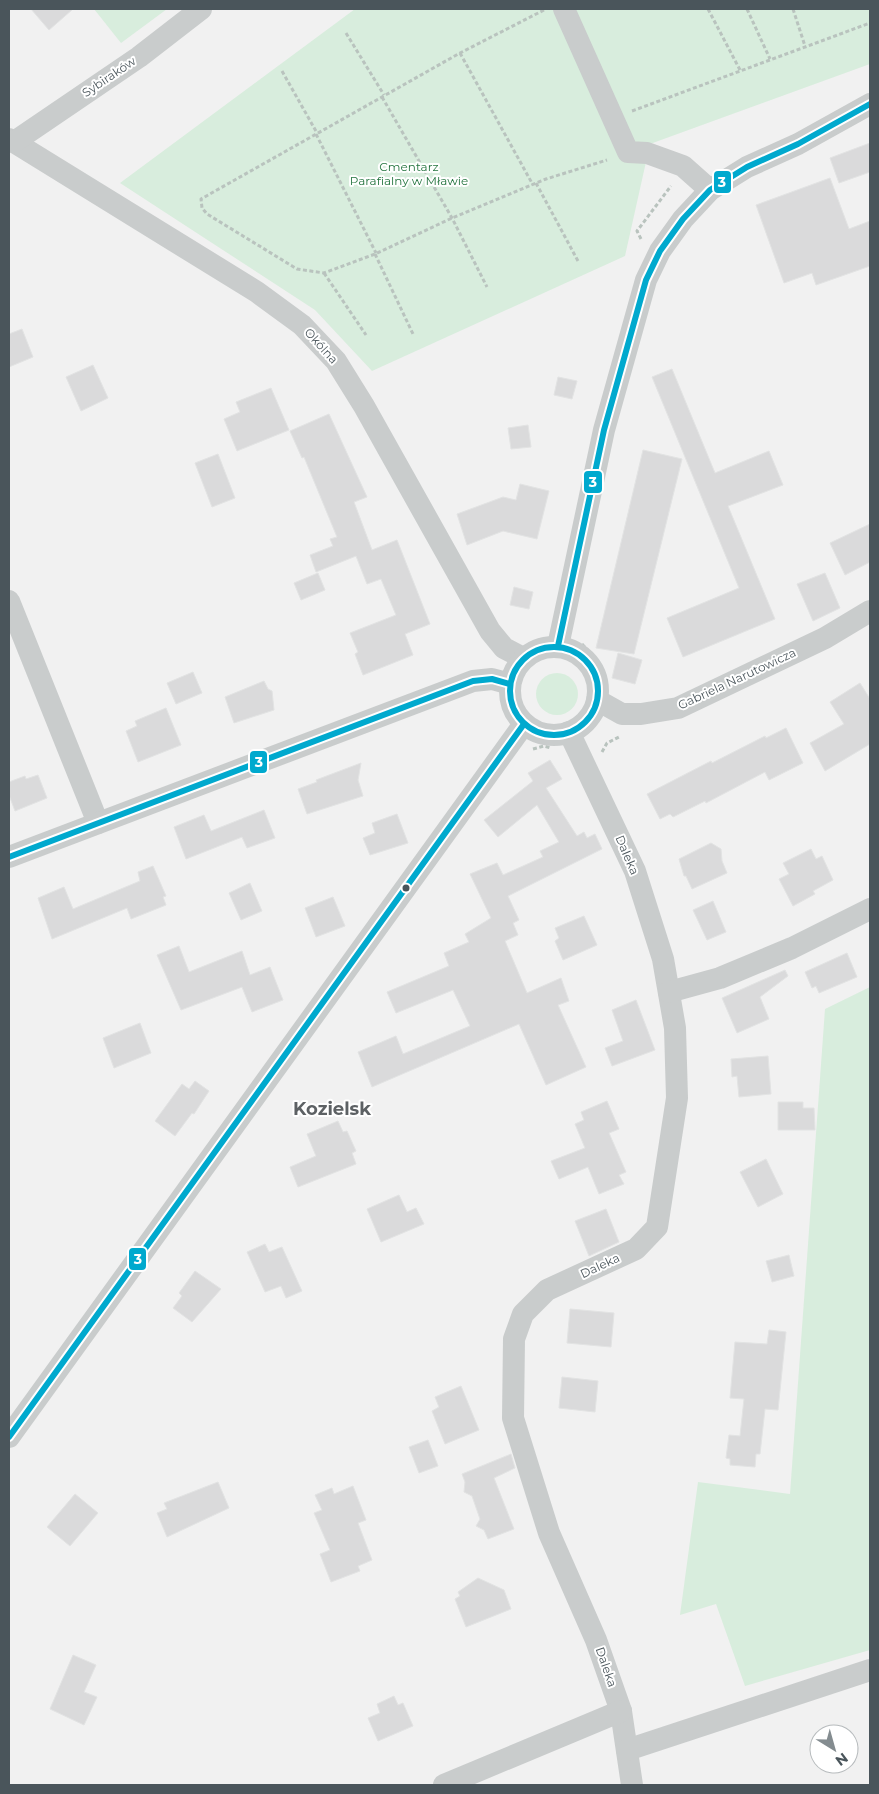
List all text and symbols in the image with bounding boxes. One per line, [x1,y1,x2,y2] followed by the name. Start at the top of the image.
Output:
[79,53,139,100] street label: Sybiraków
[350,159,468,188] park label: Cmentarz Parafialny w Mławie
[713,170,732,194] line badge: 3
[717,173,726,191] text: 3
[301,325,341,367] street label: Okólna
[583,470,603,494] line badge: 3
[588,473,597,491] text: 3
[675,645,798,712] street label: Gabriela Narutowicza
[249,750,268,774] line badge: 3
[254,753,263,771] text: 3
[612,833,642,877] street label: Daleka
[401,883,411,893] unlabelled marker
[293,1098,371,1120] district label: Kozielsk
[128,1247,147,1271] line badge: 3
[133,1250,142,1268] text: 3
[578,1250,622,1281] street label: Daleka
[593,1645,620,1689] street label: Daleka
[809,1724,859,1774] north arrow
[832,1749,852,1770] text: N

